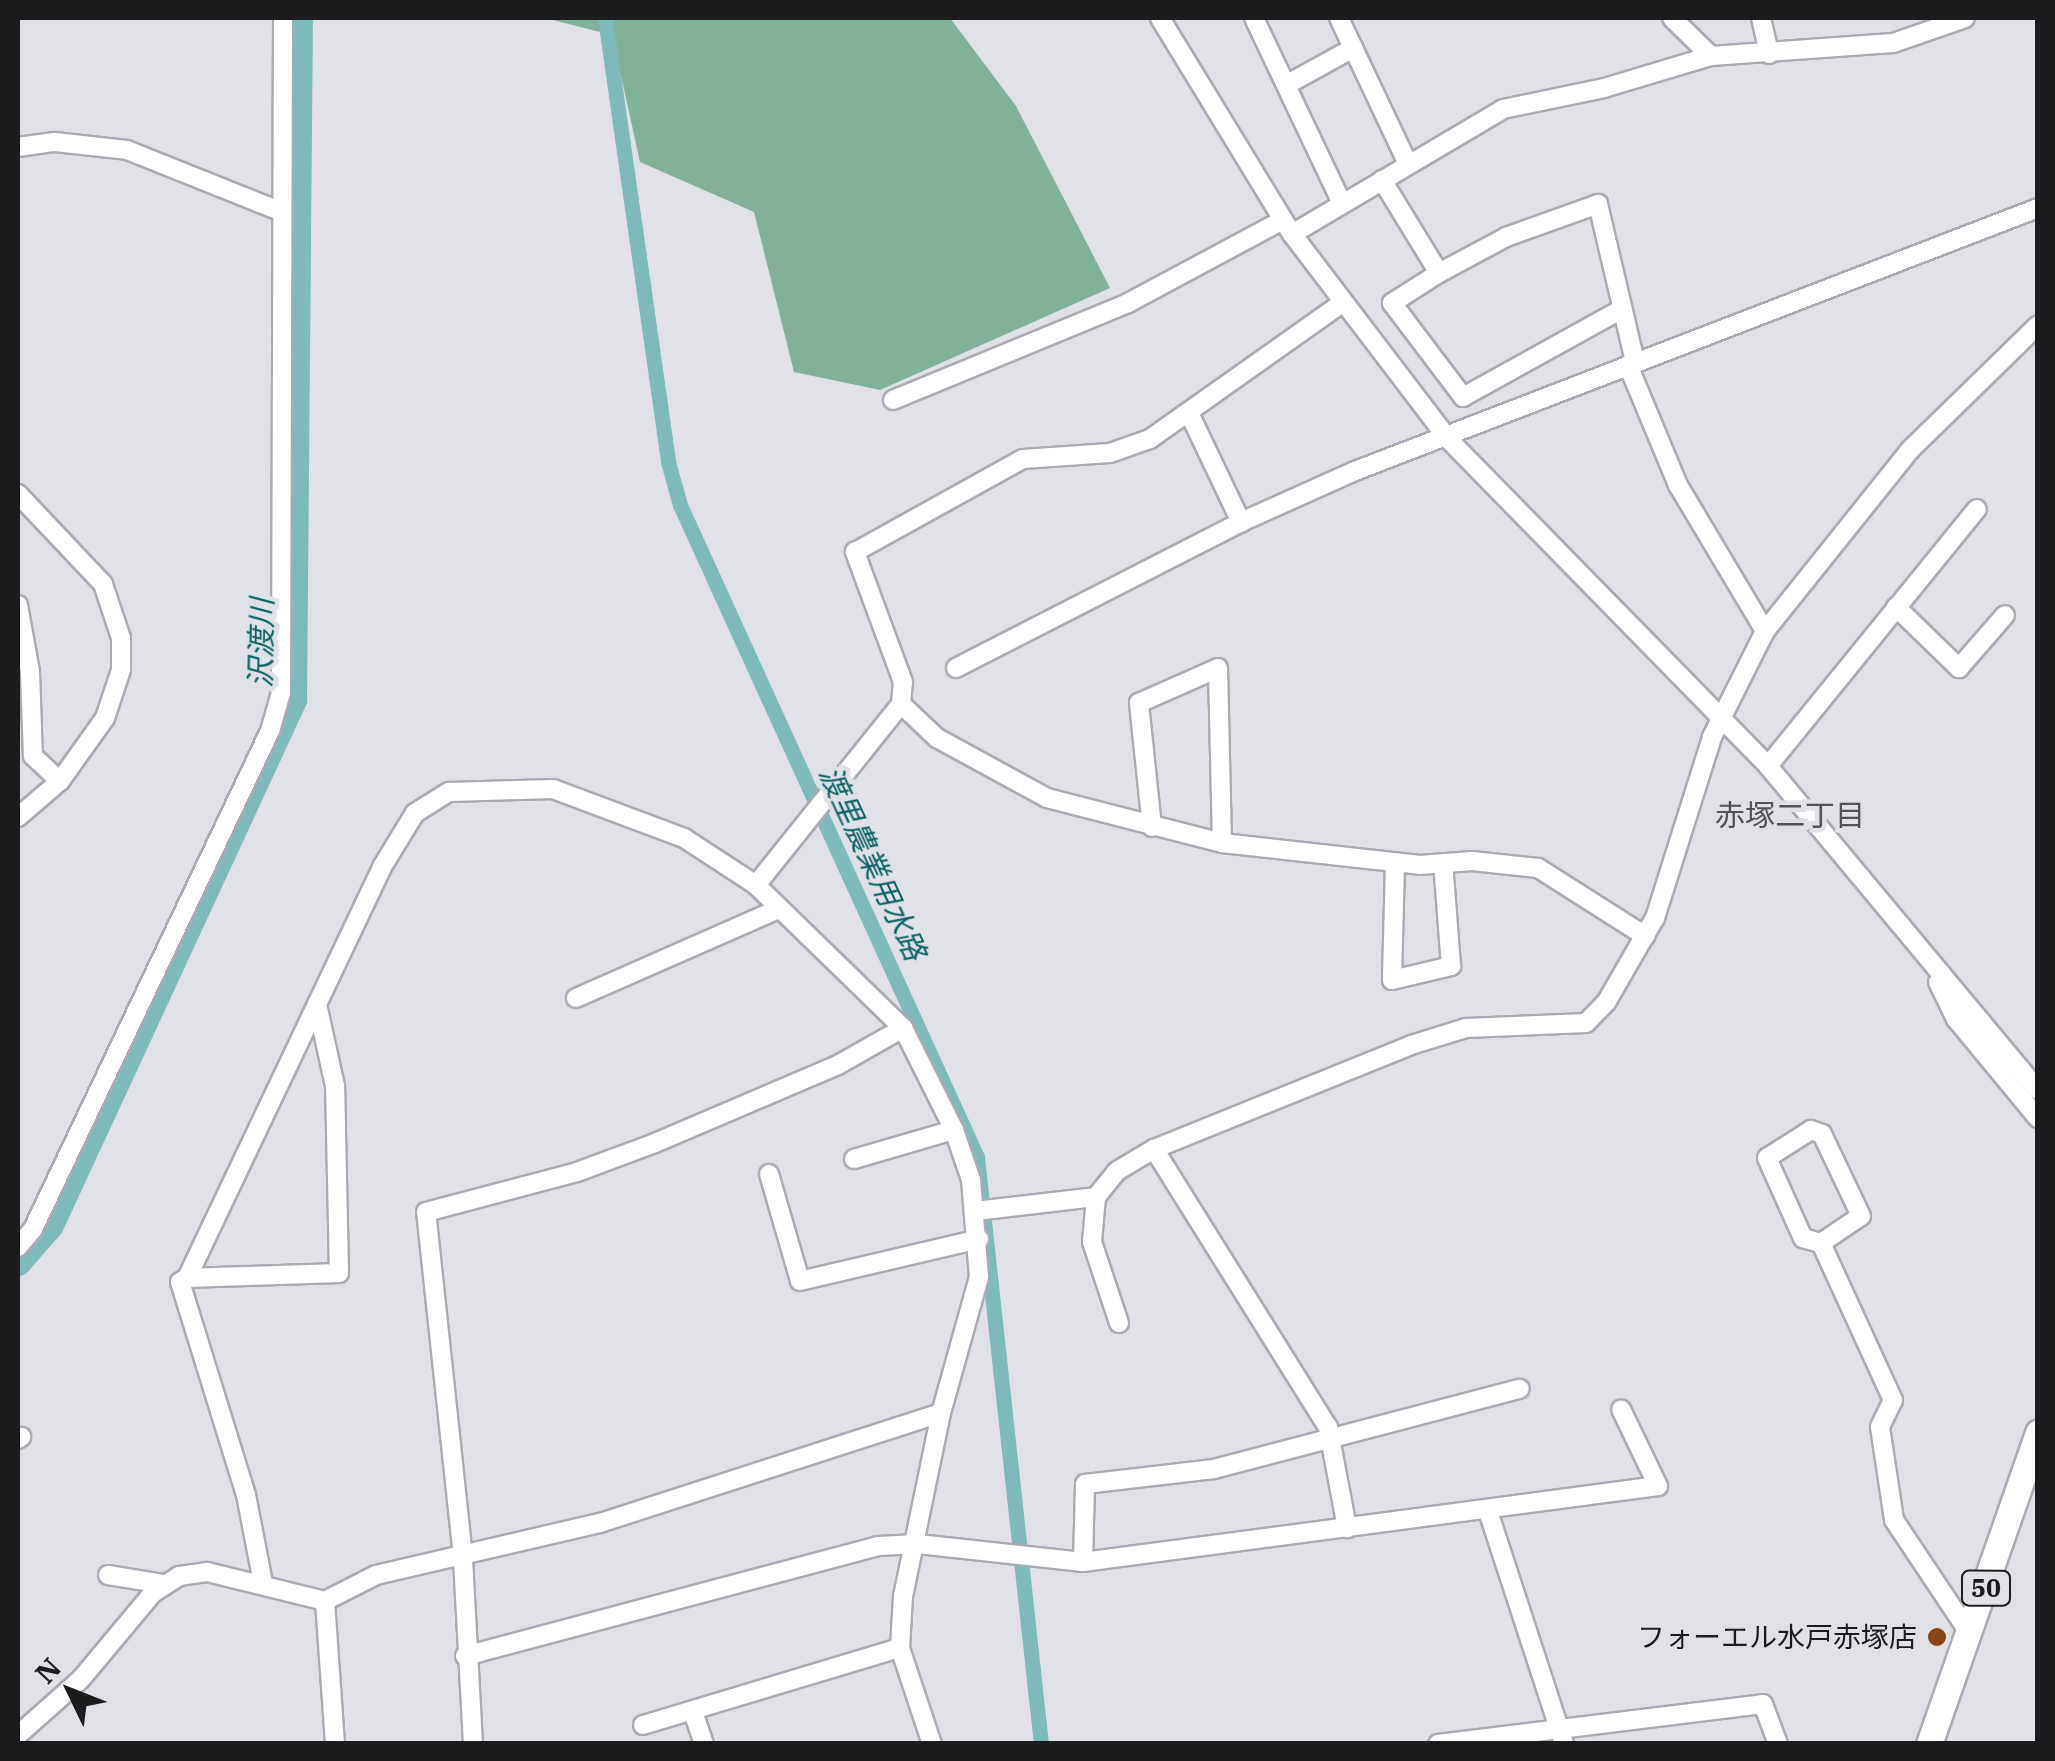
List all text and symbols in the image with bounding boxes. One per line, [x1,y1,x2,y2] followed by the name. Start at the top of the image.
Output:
[242,598,280,688] water label: 沢渡川
[812,760,934,966] water label: 渡里農業用水路
[1715,797,1865,833] district label: 赤塚二丁目
[1961,1568,2011,1608] road number: 50
[1637,1620,1917,1654] place label: フォーエル水戸赤塚店
[1926,1626,1948,1648] marker: フォーエル水戸赤塚店
[20,1641,120,1741] north arrow
[27,1649,69,1691] text: N

